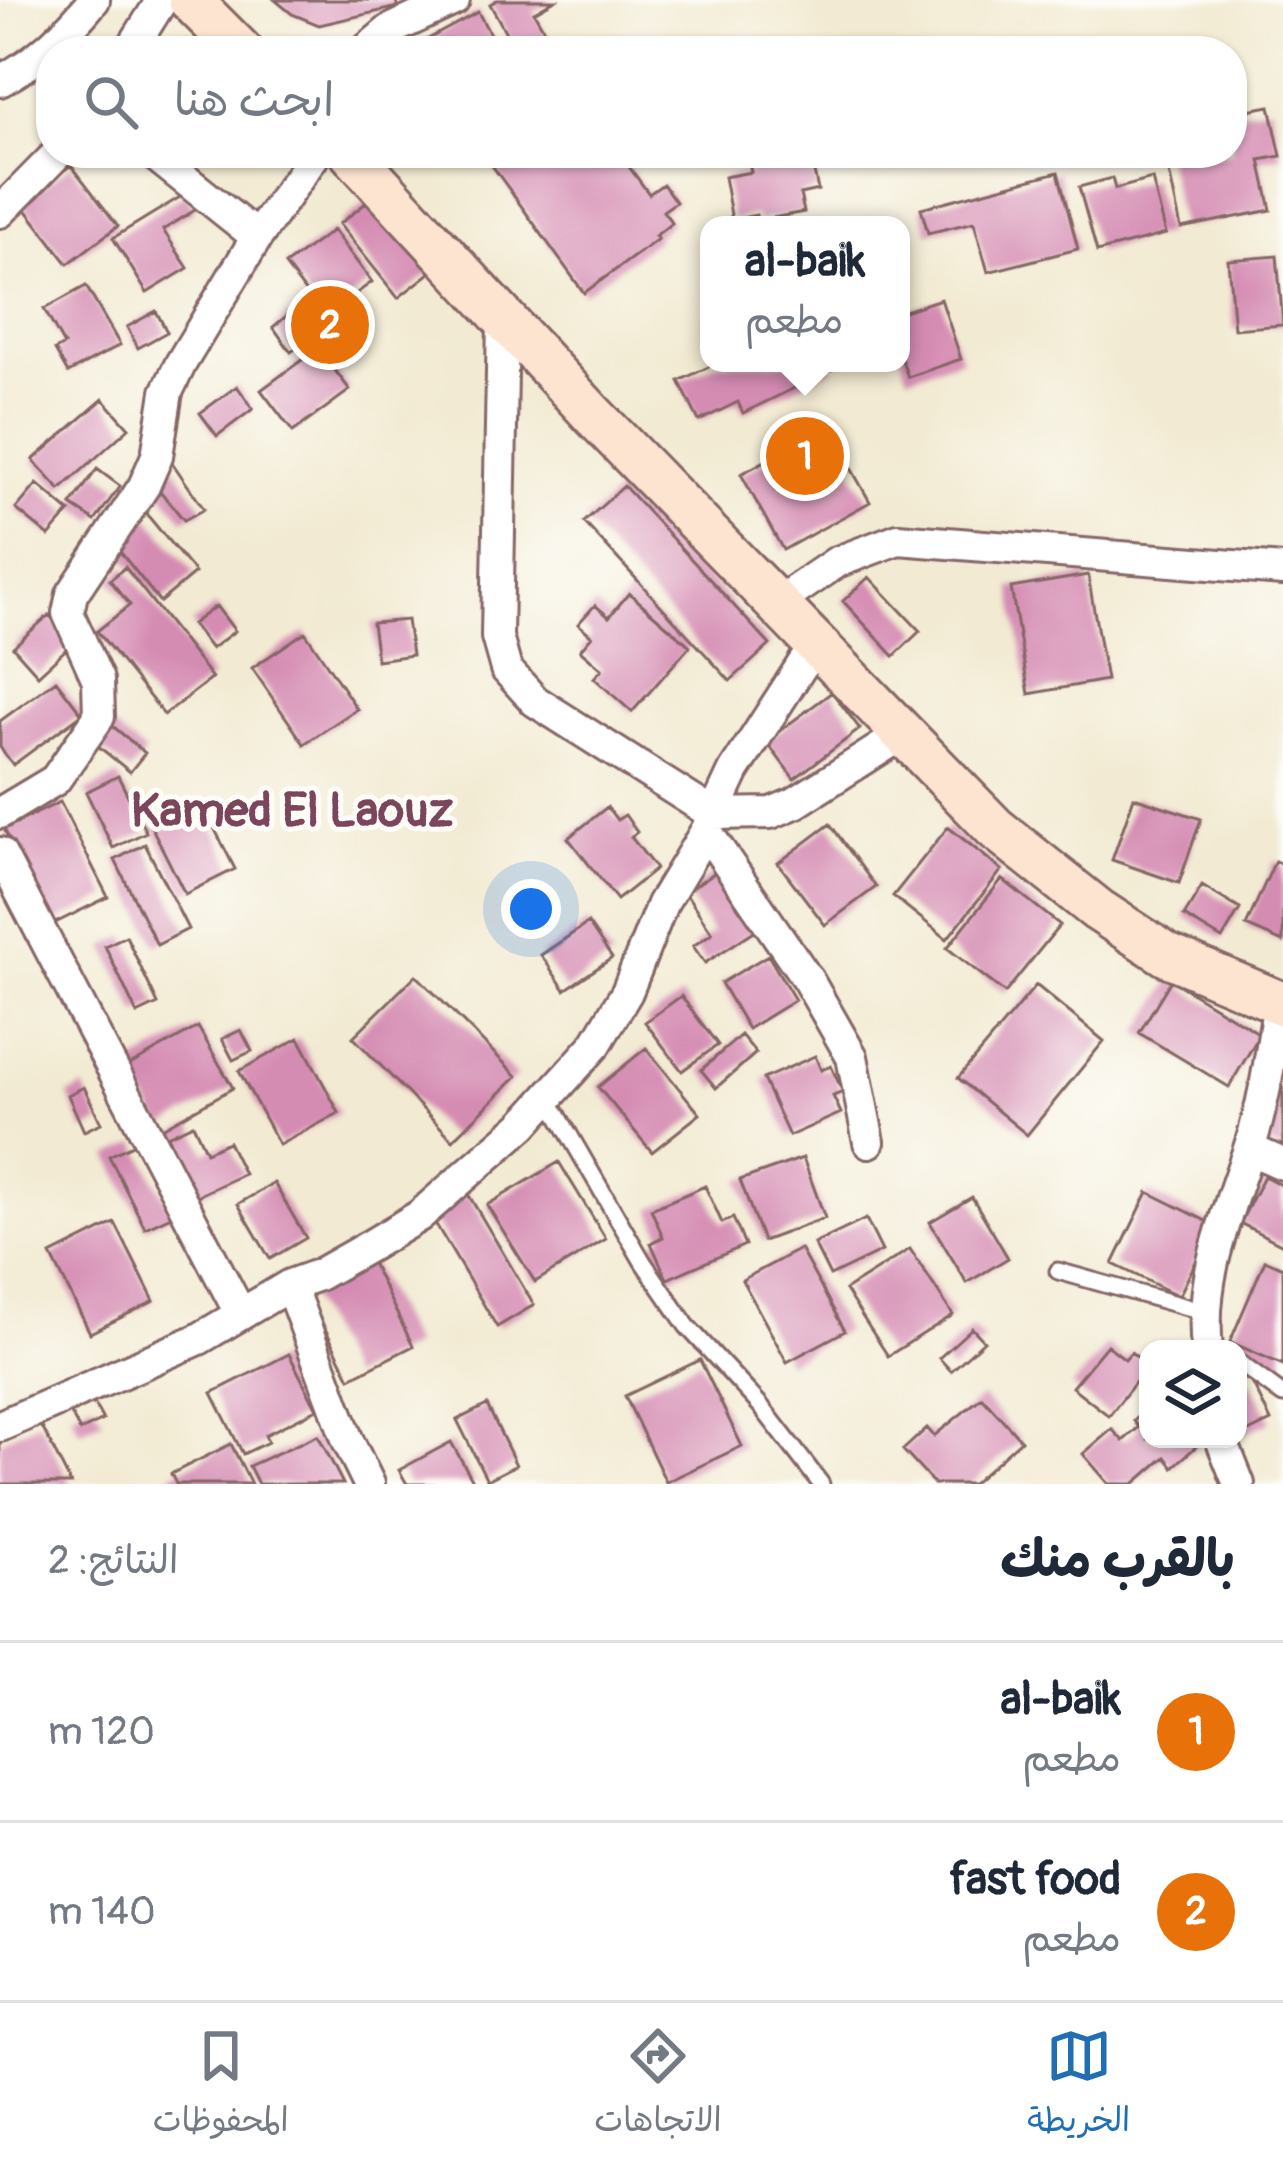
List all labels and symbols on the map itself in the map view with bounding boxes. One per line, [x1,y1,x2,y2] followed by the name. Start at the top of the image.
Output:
[291,280,369,370] pin: 2
[766,411,844,501] pin: 1
[131,781,453,841] district label: Kamed El Laouz
[501,879,561,939] your location

